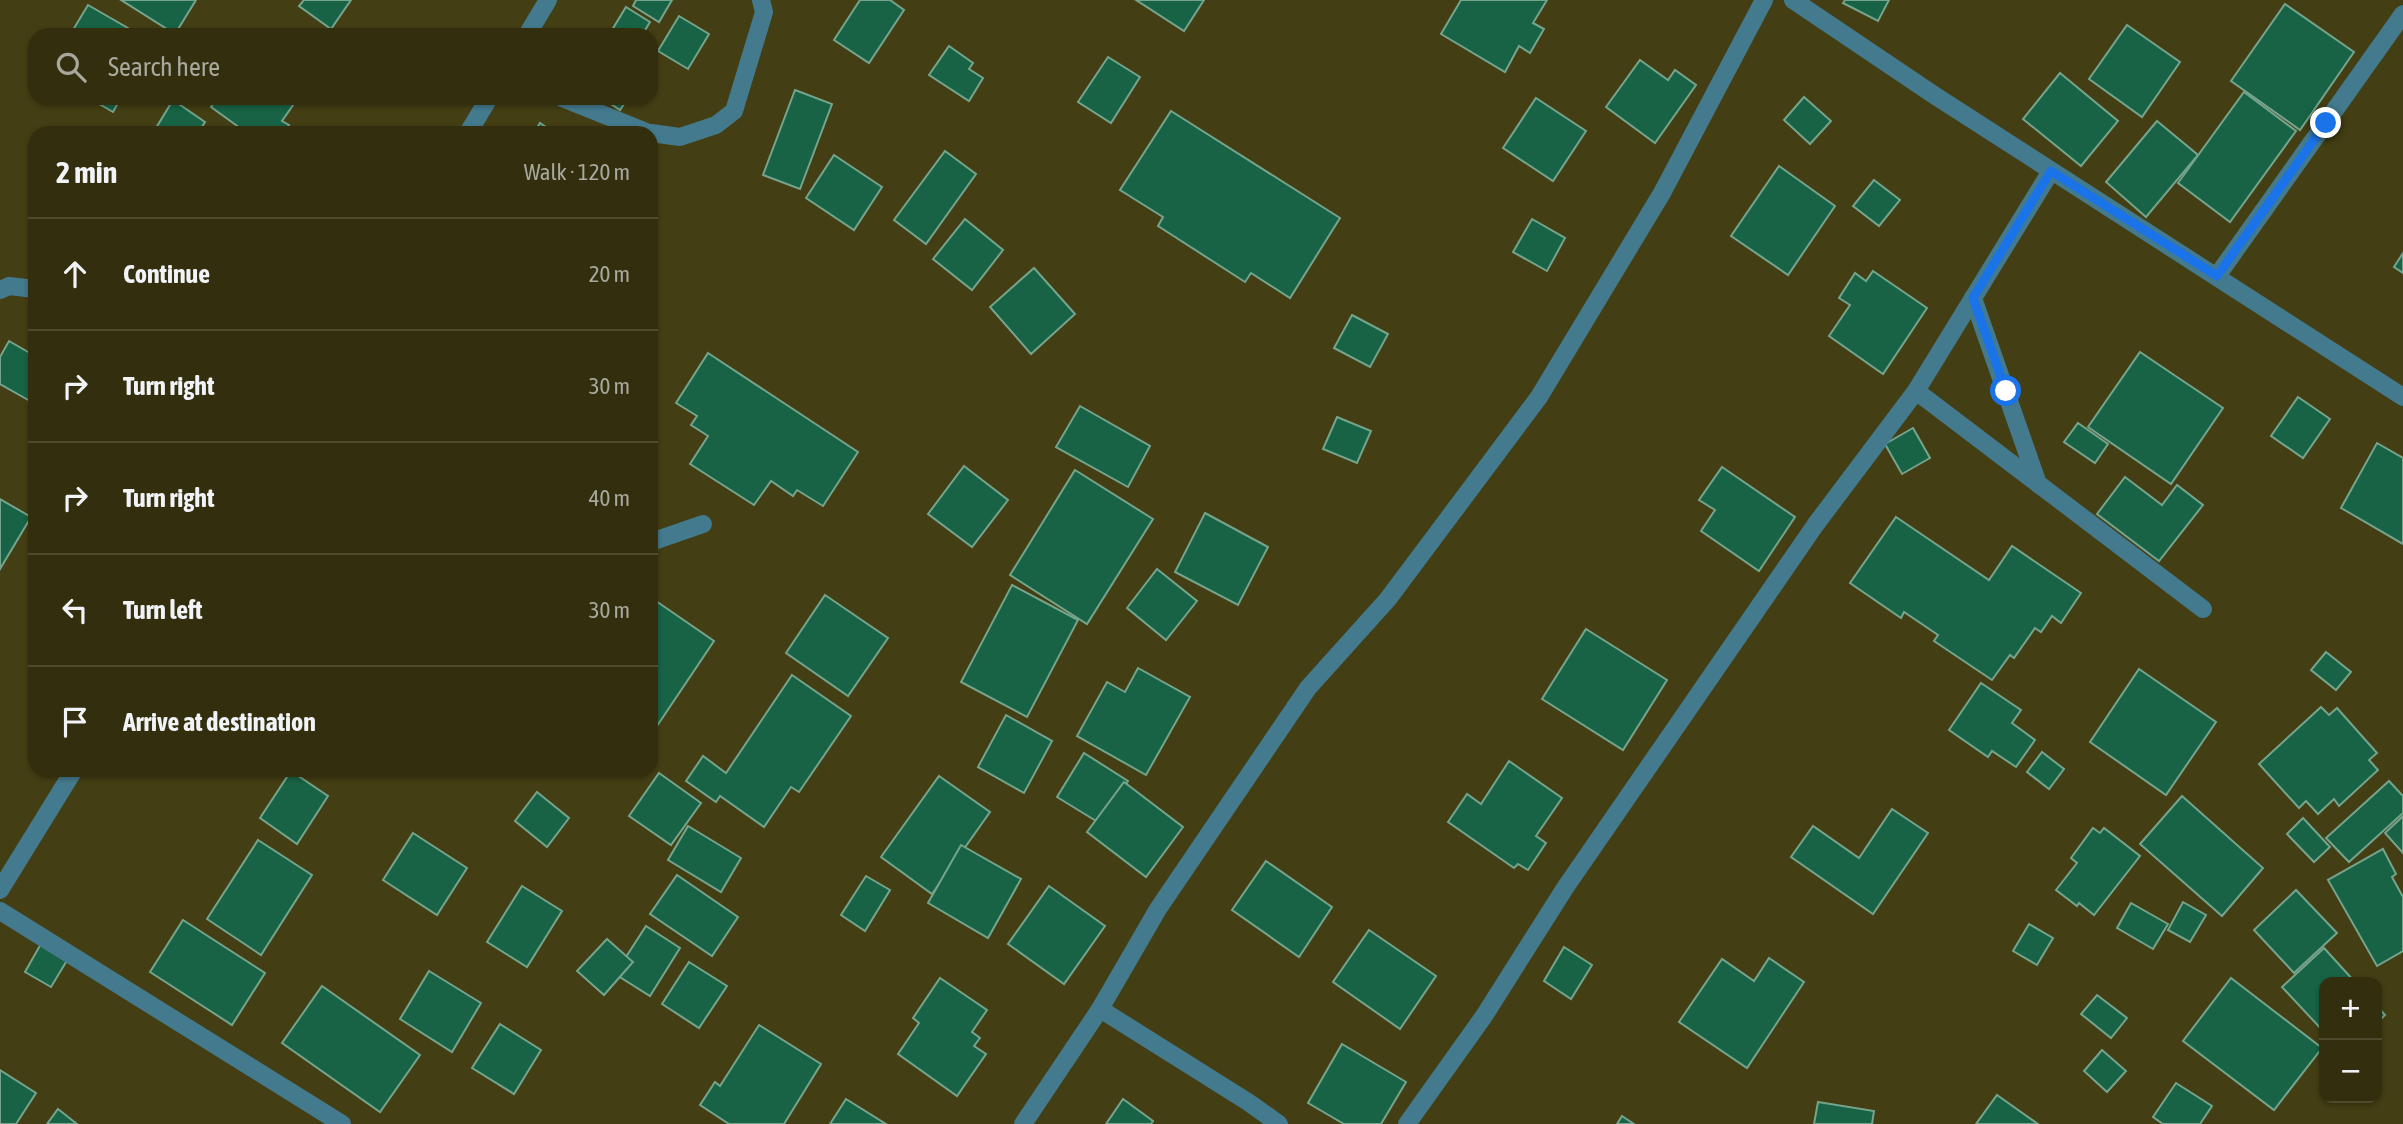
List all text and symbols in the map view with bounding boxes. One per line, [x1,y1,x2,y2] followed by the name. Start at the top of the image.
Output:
[28,28,658,105] search box
[52,48,90,86] icon: search
[108,52,220,82] text: Search here
[2310,107,2341,138] route end
[56,155,117,189] text: 2 min
[524,159,630,185] text: Walk · 120 m
[56,255,94,293] icon: ahead
[123,259,210,289] text: Continue
[589,261,630,287] text: 20 m
[56,367,94,405] icon: right
[123,371,214,401] text: Turn right
[589,373,630,399] text: 30 m
[1990,375,2021,406] route start
[56,479,94,517] icon: right
[123,483,214,513] text: Turn right
[589,485,630,511] text: 40 m
[56,591,94,629] icon: left
[123,595,203,625] text: Turn left
[589,597,630,623] text: 30 m
[56,703,94,741] icon: arrive
[123,707,316,737] text: Arrive at destination
[2319,977,2382,1103] map controls
[2319,977,2382,1040] button: +
[2319,1040,2382,1103] button: −

